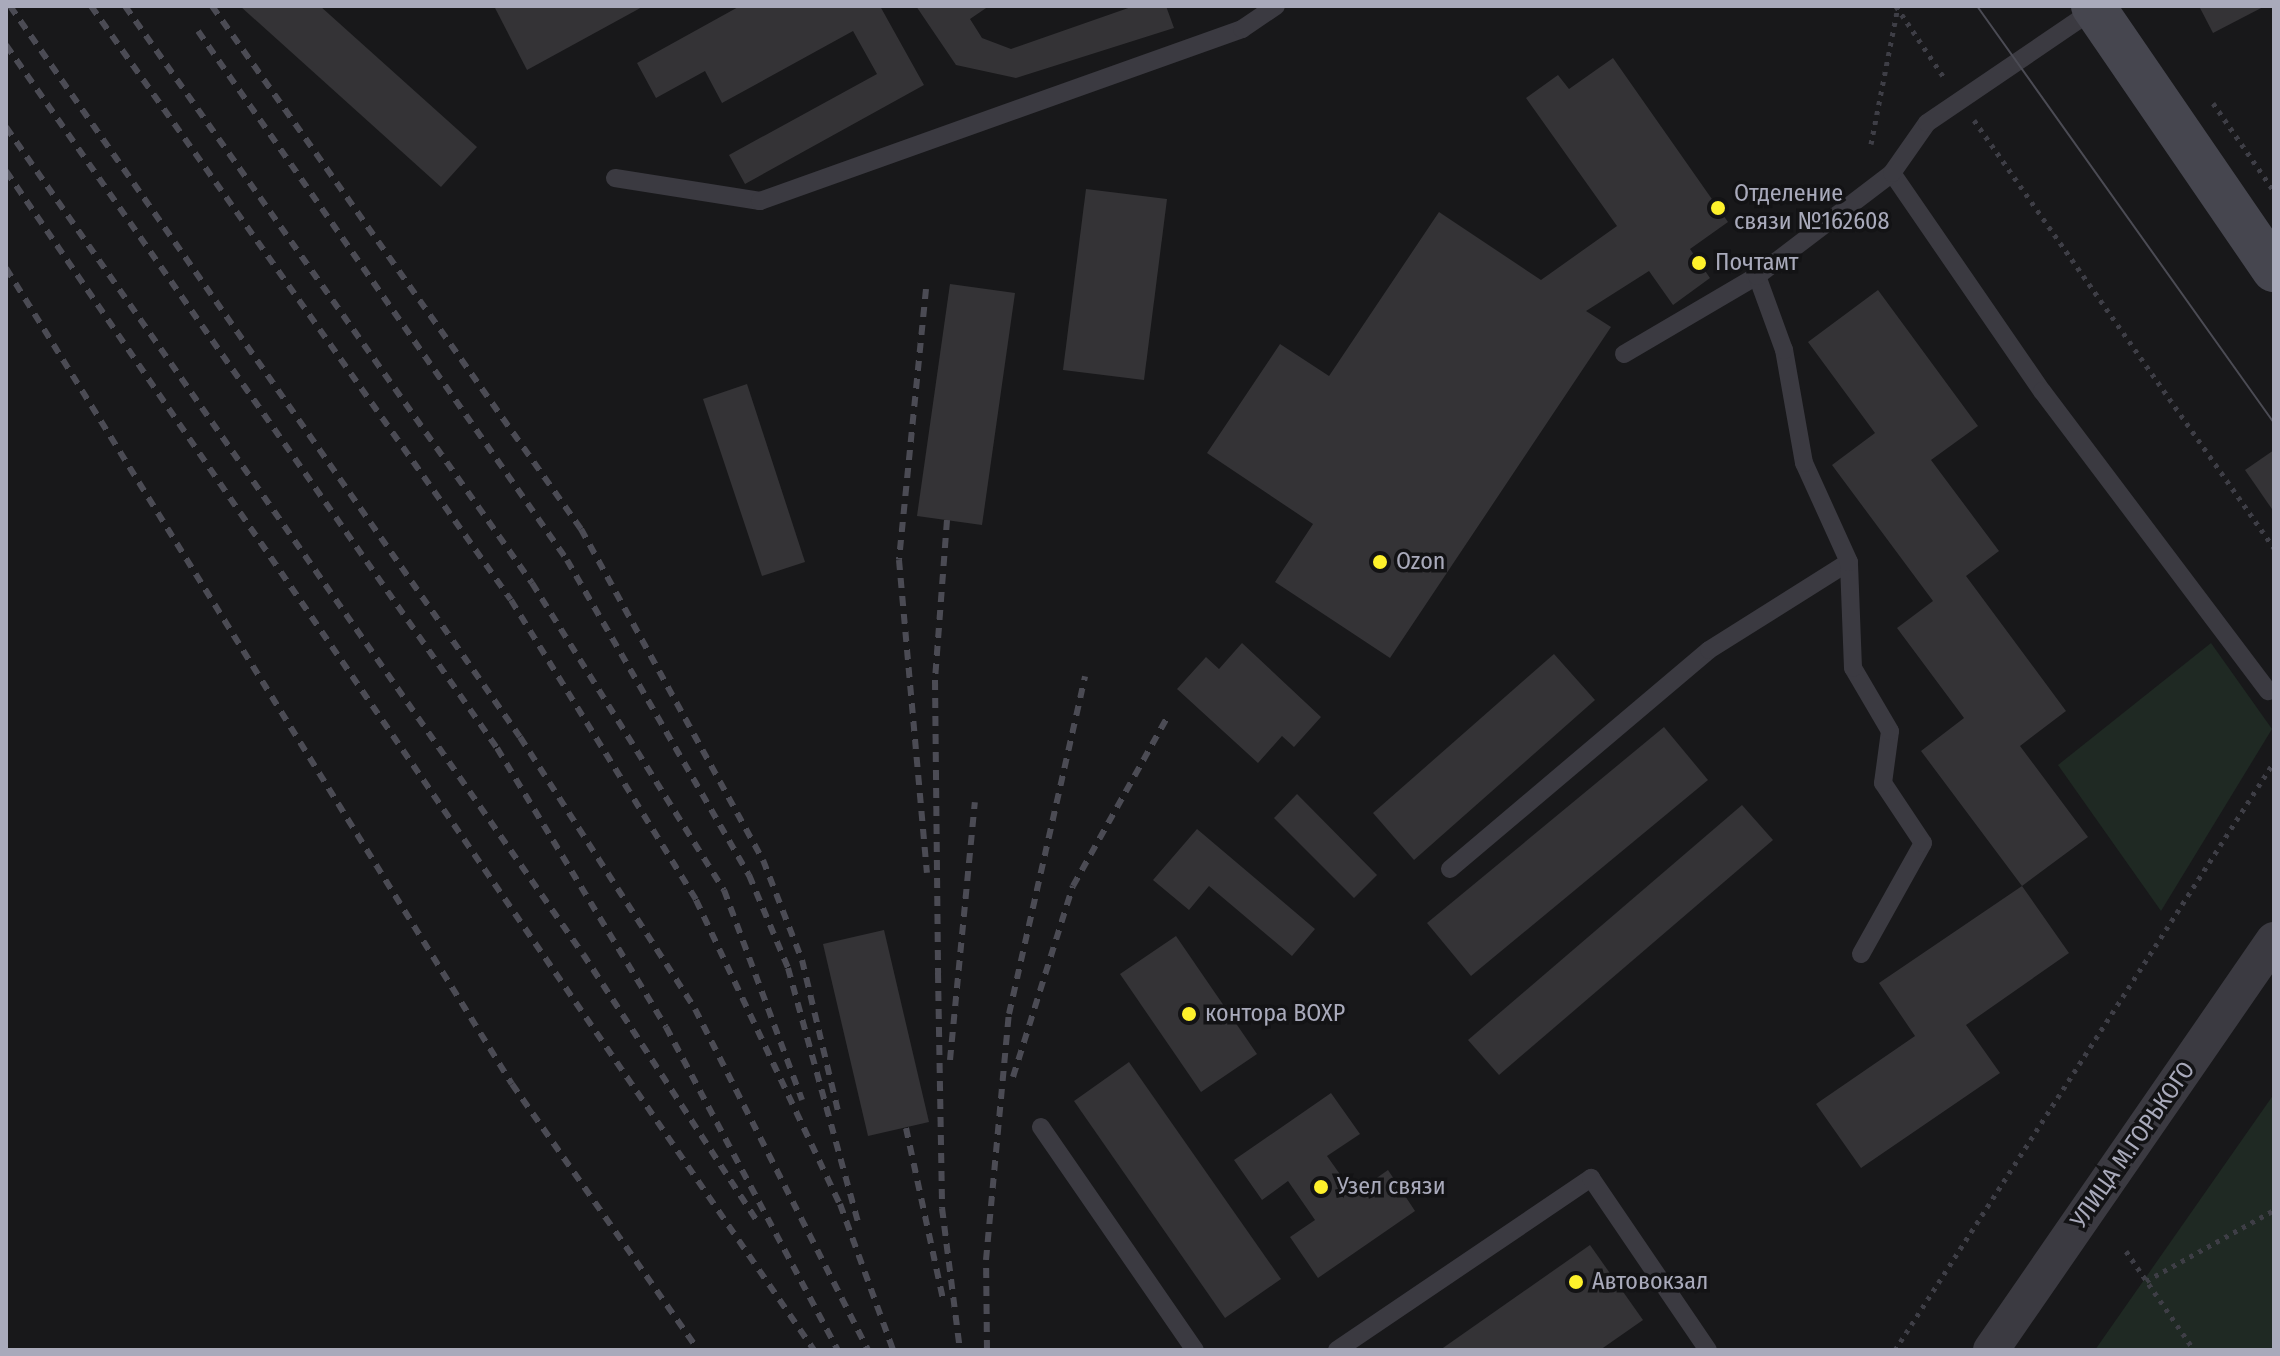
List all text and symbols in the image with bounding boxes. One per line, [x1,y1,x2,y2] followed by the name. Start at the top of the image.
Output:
[1734,180,1890,236] place label: Отделение связи №162608
[1709,199,1727,217] marker: Отделение связи №162608
[1715,249,1799,277] place label: Почтамт
[1690,254,1708,272] marker: Почтамт
[1396,548,1445,576] place label: Ozon
[1371,553,1389,571] marker: Ozon
[1205,1000,1345,1028] place label: контора ВОХР
[1180,1005,1198,1023] marker: контора ВОХР
[2065,1056,2201,1234] street label: УЛИЦА М.ГОРЬКОГО
[1337,1173,1446,1201] place label: Узел связи
[1312,1178,1330,1196] marker: Узел связи
[1592,1268,1708,1296] place label: Автовокзал
[1567,1273,1585,1291] marker: Автовокзал

